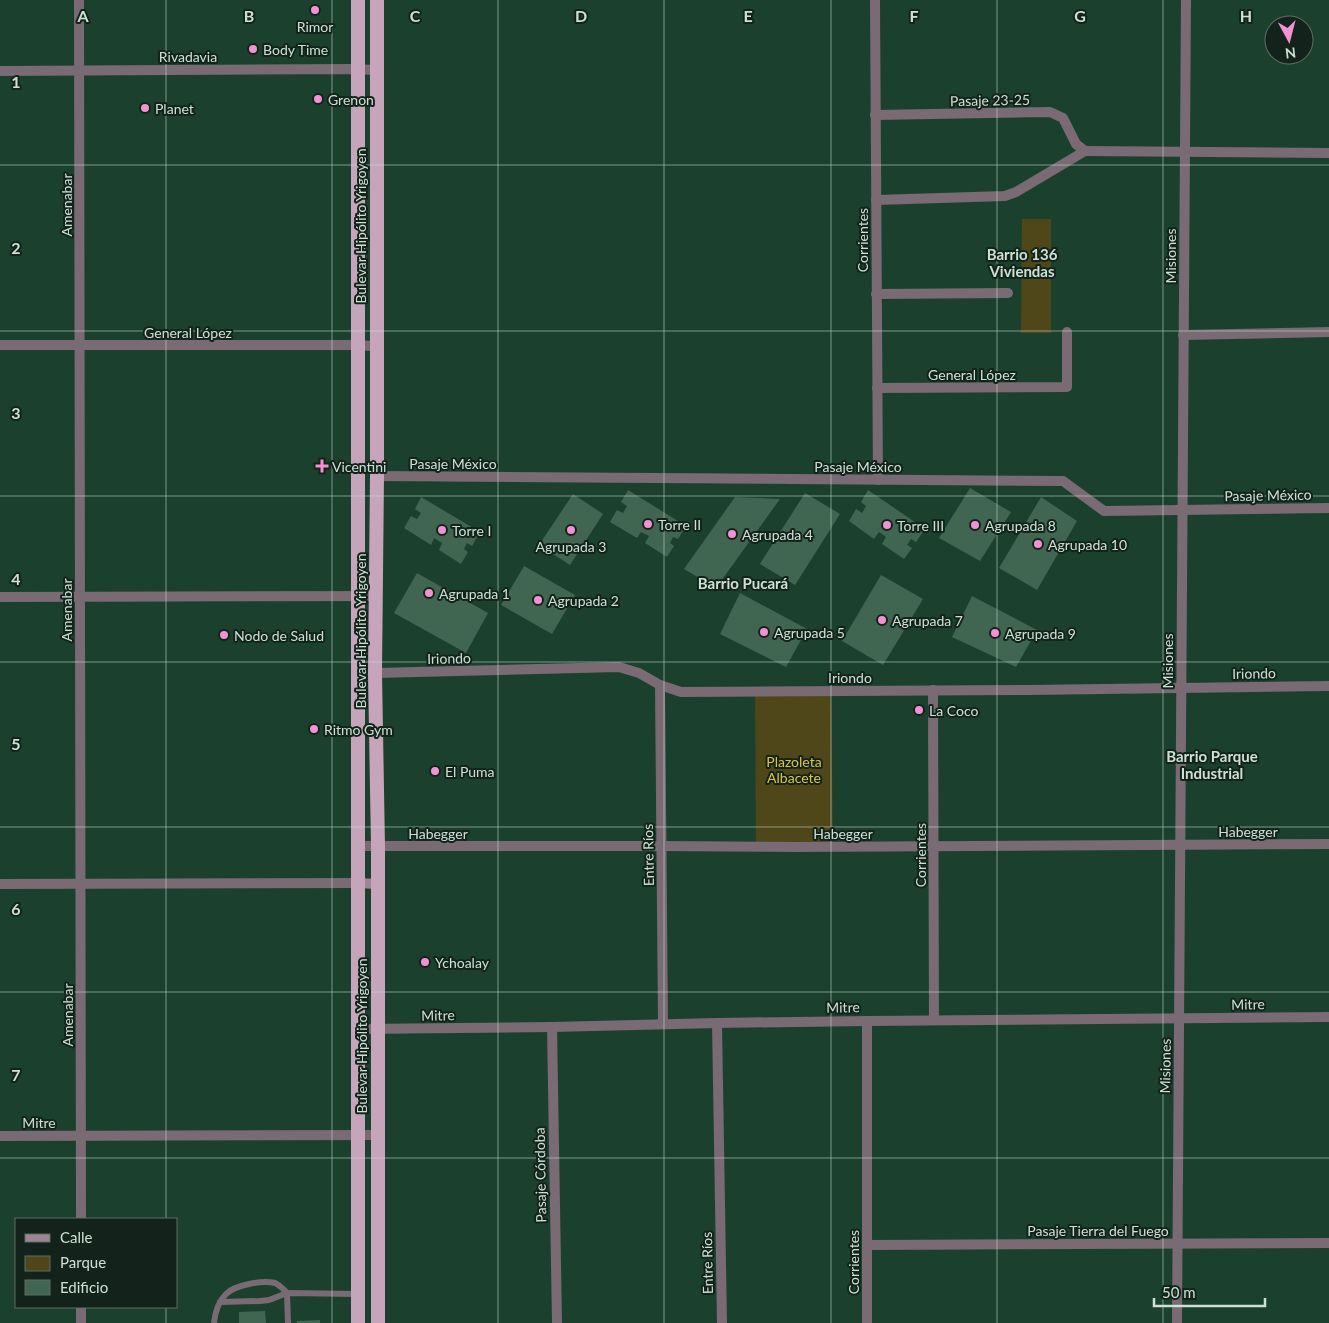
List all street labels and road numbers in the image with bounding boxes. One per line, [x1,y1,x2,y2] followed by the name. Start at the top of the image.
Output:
[159,48,217,65] street label: Rivadavia
[950,91,1030,109] street label: Pasaje 23-25
[352,148,369,304] street label: Bulevar Hipólito Yrigoyen
[58,173,75,237] street label: Amenabar
[854,208,871,272] street label: Corrientes
[1162,229,1179,283] street label: Misiones
[144,324,232,341] street label: General López
[928,366,1016,383] street label: General López
[409,455,497,472] street label: Pasaje México
[814,458,902,475] street label: Pasaje México
[1224,486,1312,504] street label: Pasaje México
[352,553,369,709] street label: Bulevar Hipólito Yrigoyen
[58,578,75,642] street label: Amenabar
[1159,634,1176,688] street label: Misiones
[427,649,471,667] street label: Iriondo
[1232,664,1276,682] street label: Iriondo
[828,669,872,686] street label: Iriondo
[912,823,929,887] street label: Corrientes
[1218,823,1278,840] street label: Habegger
[639,824,657,886] street label: Entre Ríos
[408,825,468,842] street label: Habegger
[813,825,873,842] street label: Habegger
[353,958,370,1114] street label: Bulevar Hipólito Yrigoyen
[59,983,76,1047] street label: Amenabar
[1231,995,1265,1013] street label: Mitre
[826,998,860,1016] street label: Mitre
[421,1006,455,1024] street label: Mitre
[1156,1038,1174,1094] street label: Misiones
[22,1114,56,1131] street label: Mitre
[531,1127,549,1223] street label: Pasaje Córdoba
[1027,1222,1169,1239] street label: Pasaje Tierra del Fuego
[845,1230,862,1294] street label: Corrientes
[698,1232,716,1294] street label: Entre Ríos

